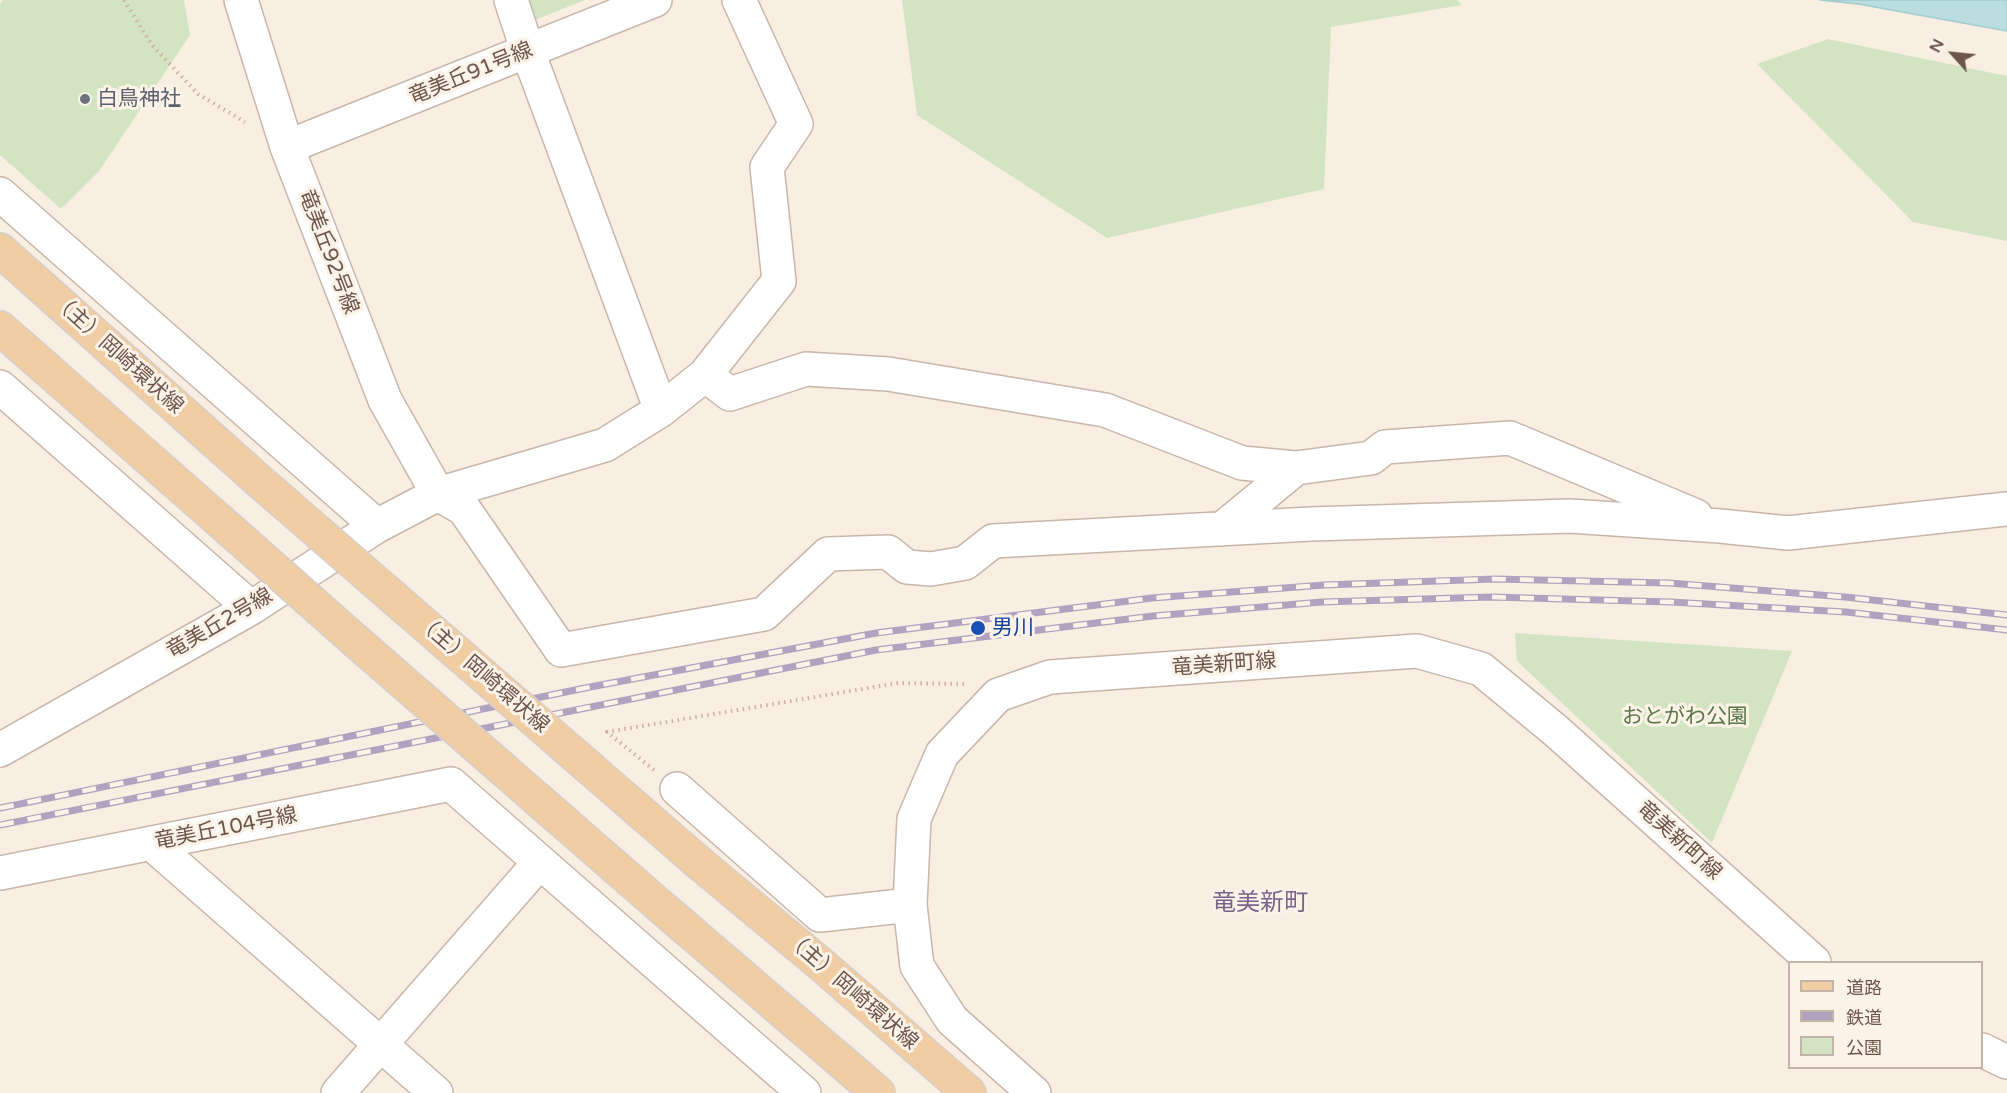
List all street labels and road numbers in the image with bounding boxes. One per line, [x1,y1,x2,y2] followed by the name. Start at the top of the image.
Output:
[405,38,537,110] street label: 竜美丘91号線
[293,186,363,318] street label: 竜美丘92号線
[46,288,188,420] street label: （主）岡崎環状線
[163,584,277,664] street label: 竜美丘2号線
[410,609,554,739] street label: （主）岡崎環状線
[1171,649,1277,681] street label: 竜美新町線
[1632,797,1726,885] street label: 竜美新町線
[153,803,299,855] street label: 竜美丘104号線
[779,926,923,1056] street label: （主）岡崎環状線

